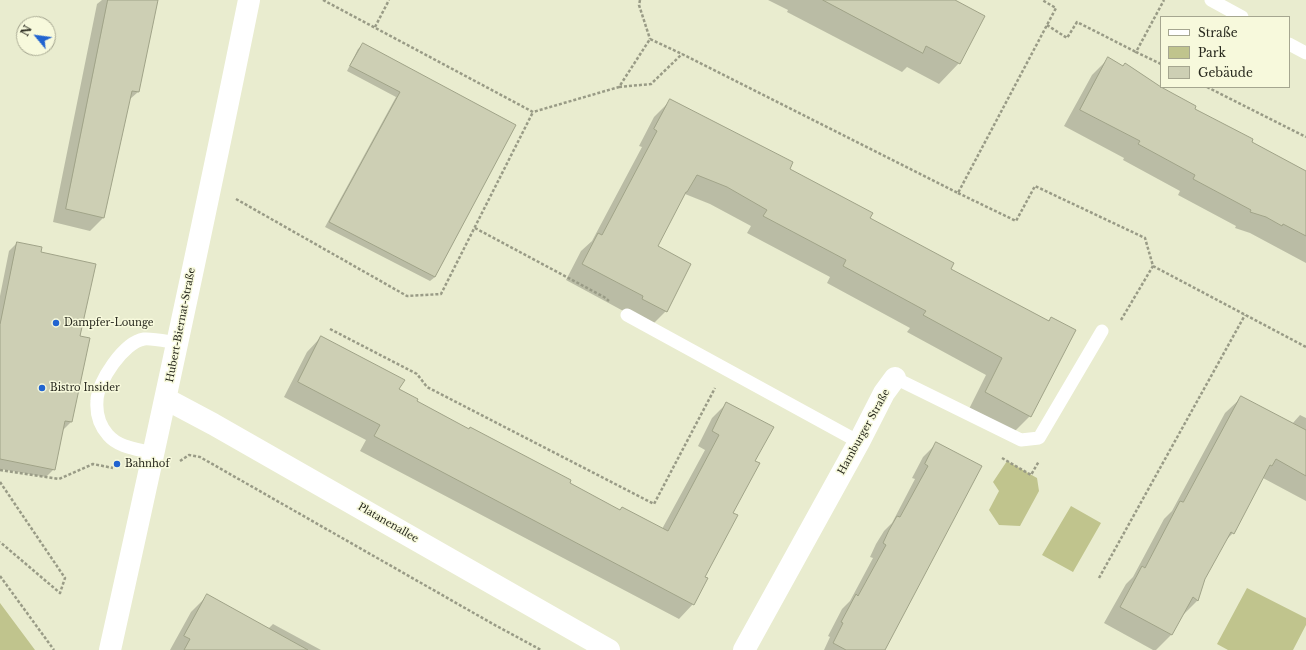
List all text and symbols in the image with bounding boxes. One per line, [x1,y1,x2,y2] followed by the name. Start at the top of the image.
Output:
[16,16,56,56] north arrow
[1160,16,1290,88] legend
[18,23,35,39] text: N
[1198,25,1238,40] text: Straße
[1198,45,1226,60] text: Park
[1198,65,1253,80] text: Gebäude
[164,267,198,383] street label: Hubert-Biernat-Straße
[64,317,154,329] place label: Dampfer-Lounge
[51,318,61,328] marker: Dampfer-Lounge
[50,382,120,394] place label: Bistro Insider
[37,383,47,393] marker: Bistro Insider
[836,387,892,477] street label: Hamburger Straße
[125,458,170,470] place label: Bahnhof
[112,459,122,469] marker: Bahnhof
[356,501,420,545] street label: Platanenallee

